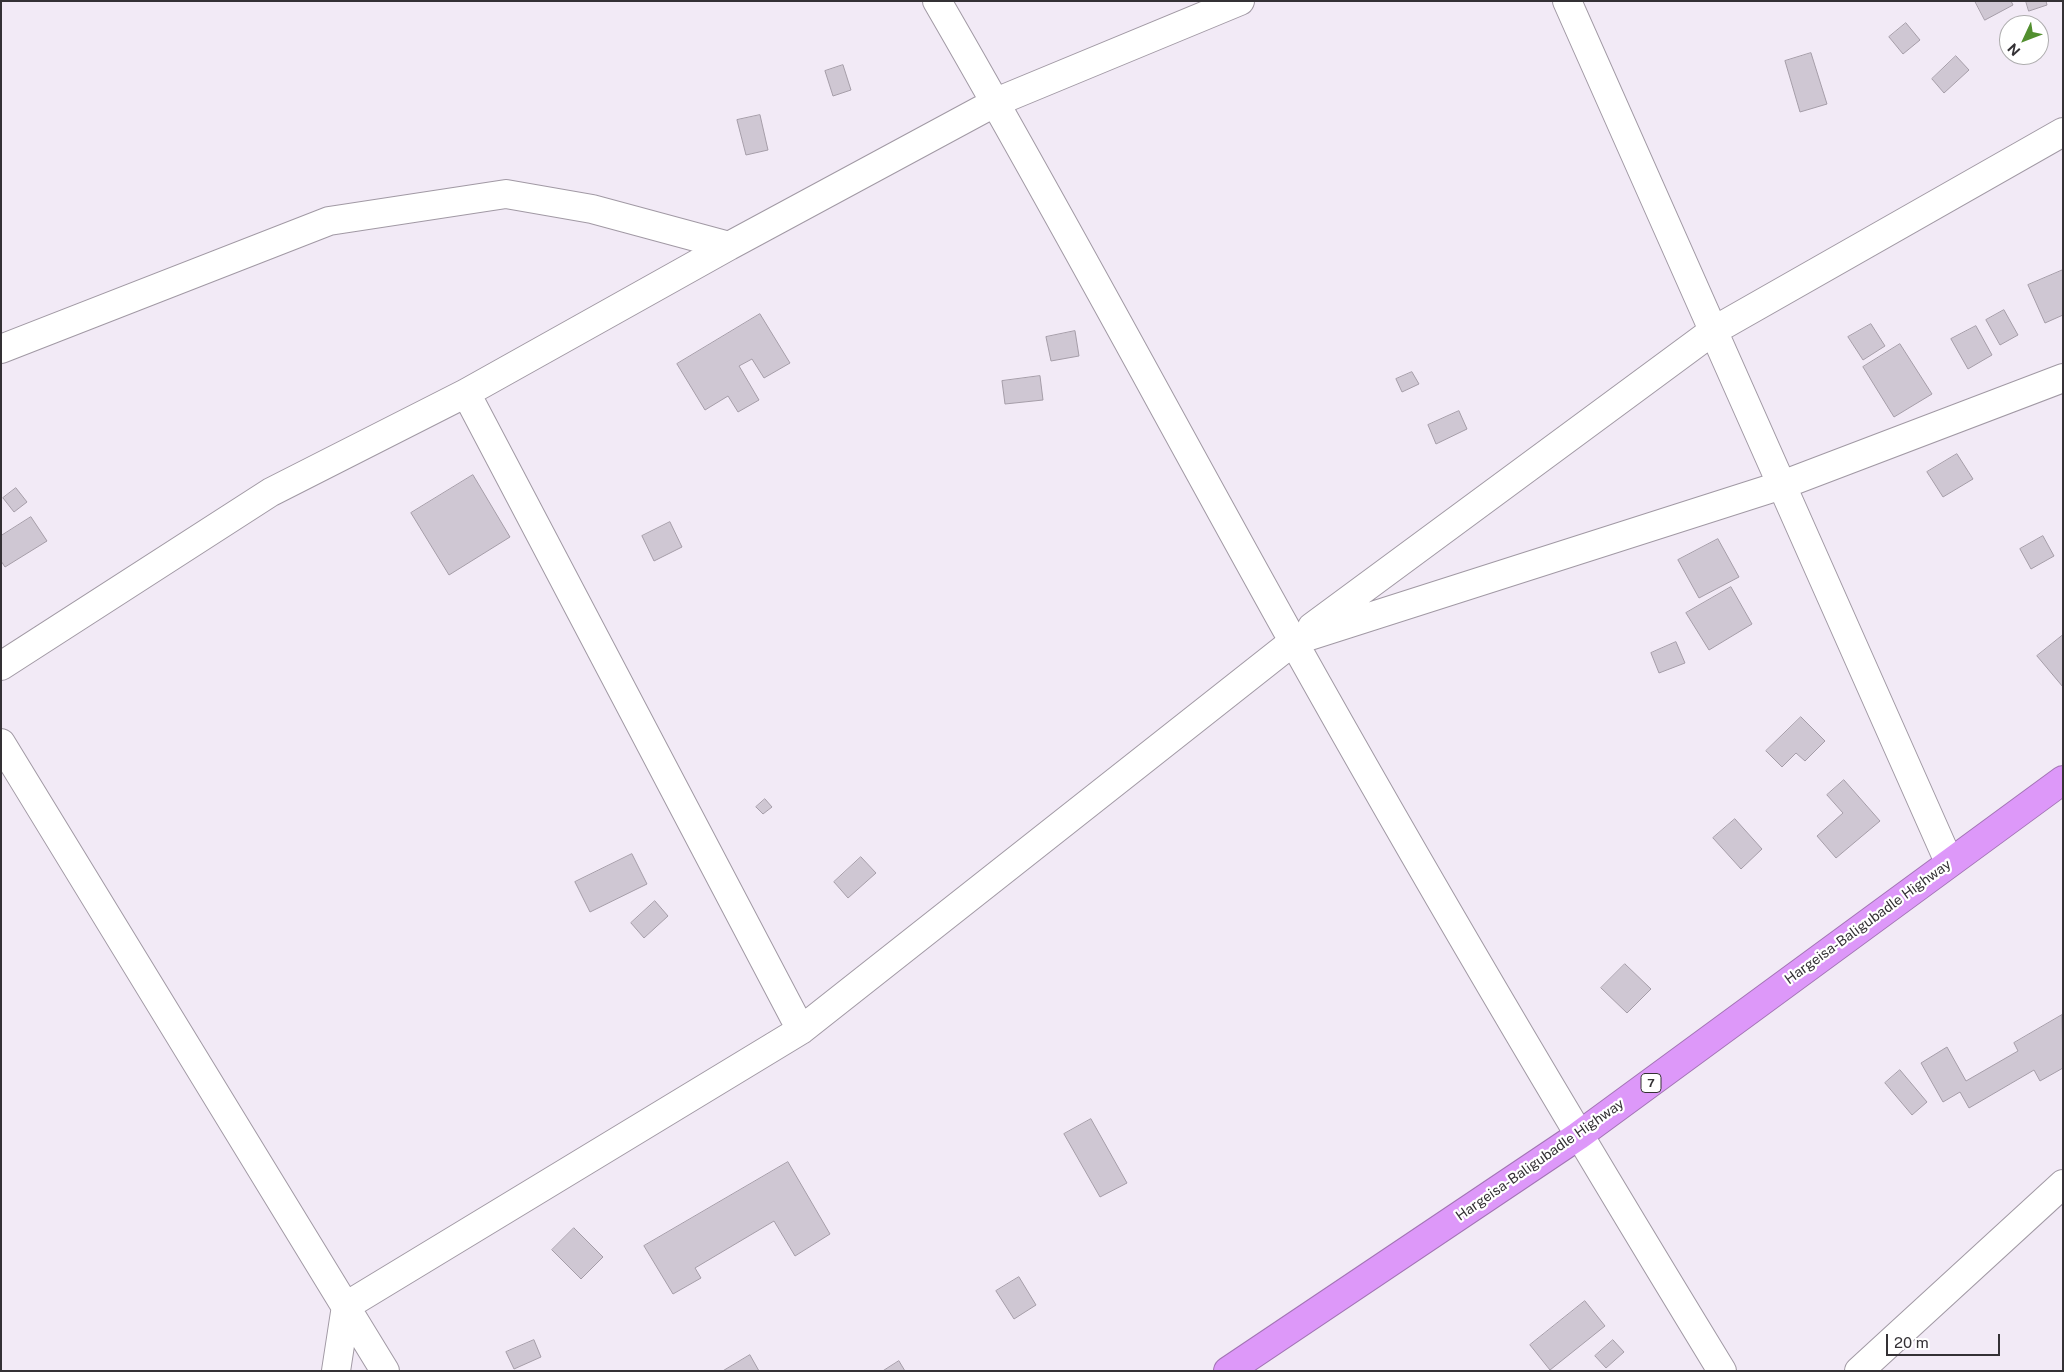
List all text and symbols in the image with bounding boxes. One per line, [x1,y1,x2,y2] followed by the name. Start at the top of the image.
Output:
[1999,15,2049,65] north arrow
[2004,40,2023,59] text: N
[1782,856,1954,988] street label: Hargeisa-Baligubadle Highway
[1641,1074,1661,1092] road number: 7
[1453,1095,1627,1225] street label: Hargeisa-Baligubadle Highway
[1889,1324,2003,1356] scale bar
[1894,1334,1929,1351] text: 20 m

